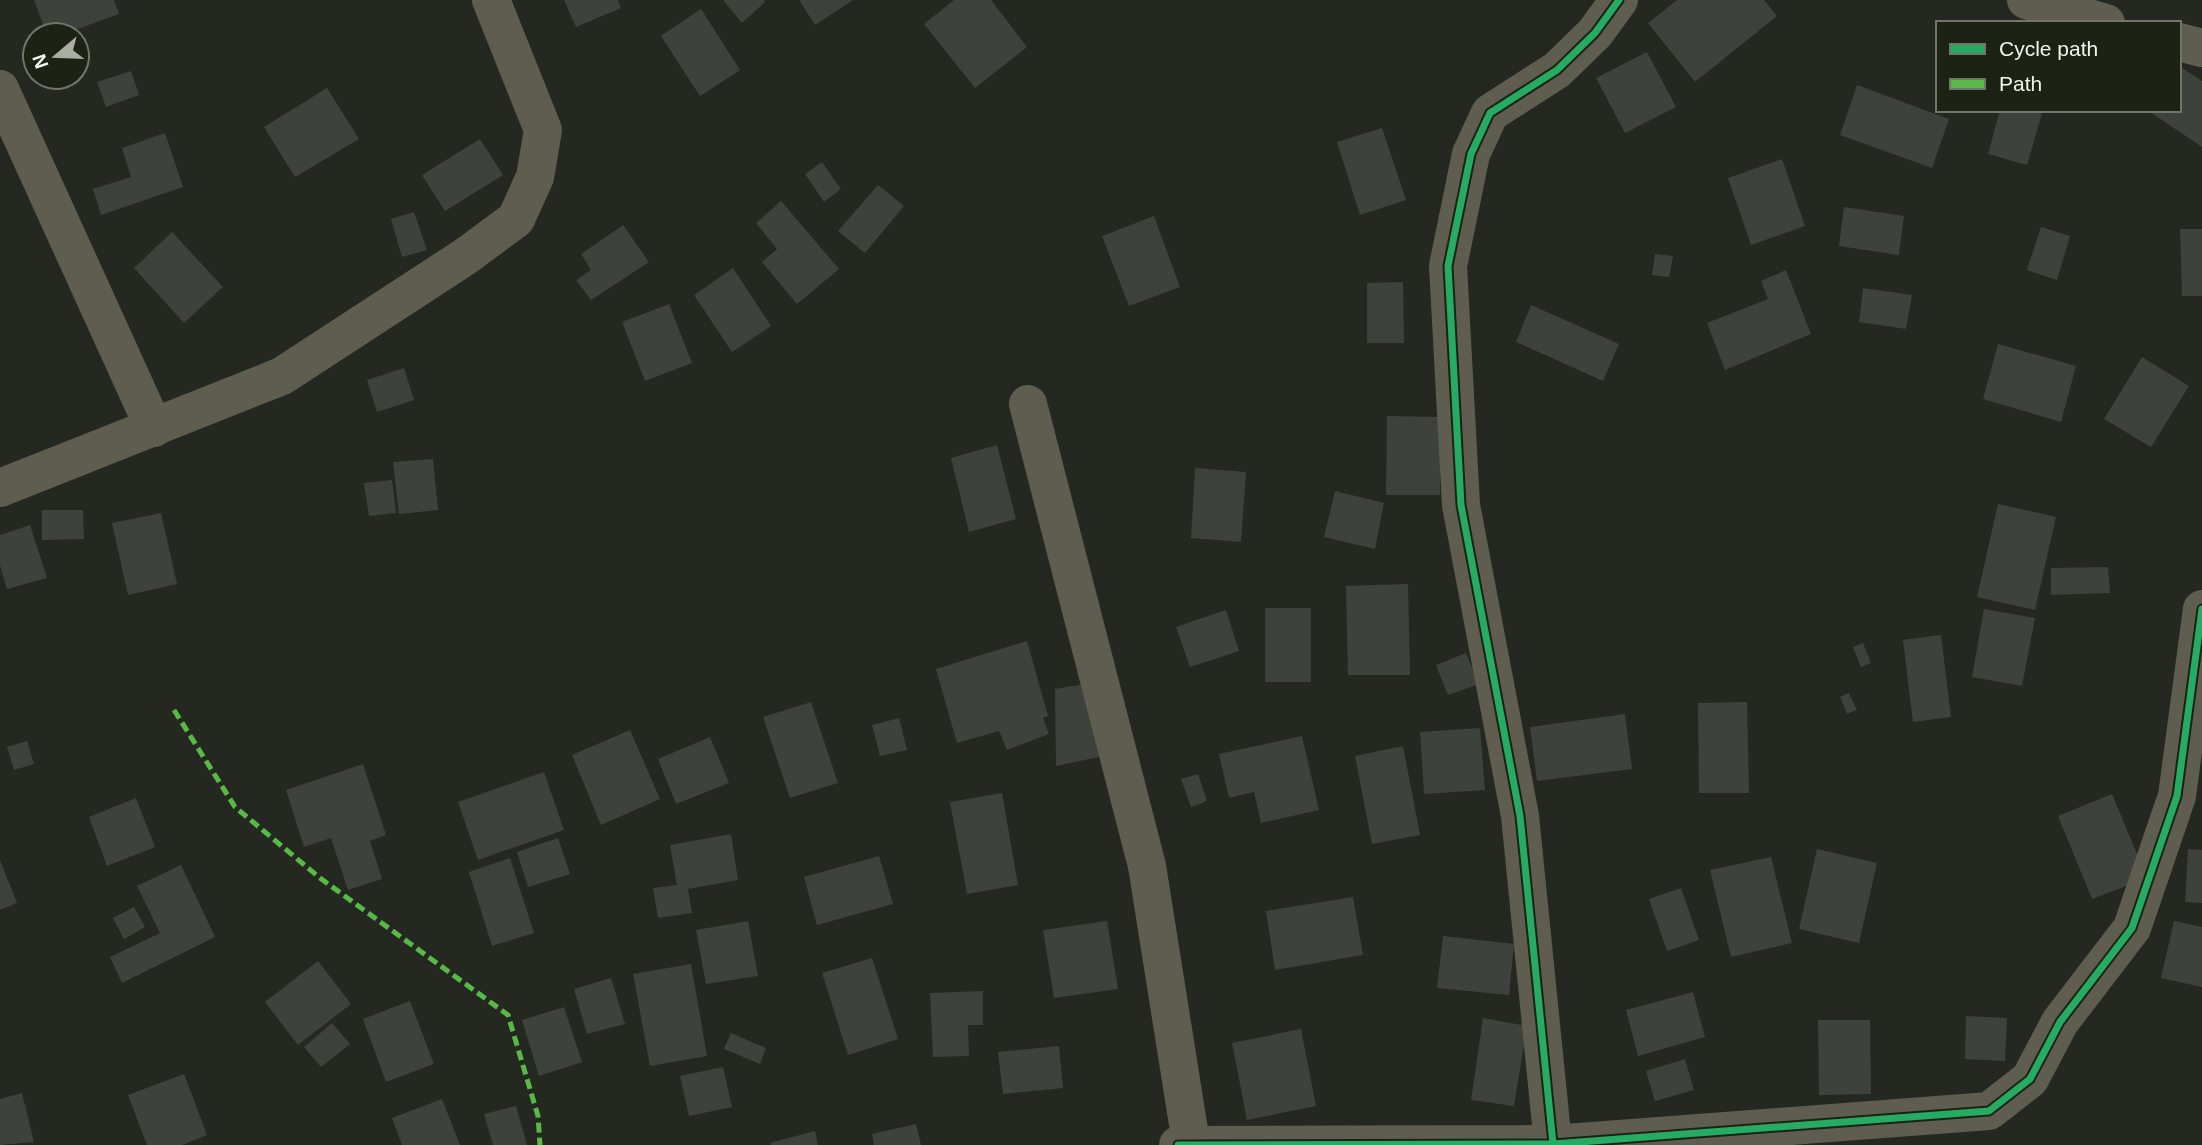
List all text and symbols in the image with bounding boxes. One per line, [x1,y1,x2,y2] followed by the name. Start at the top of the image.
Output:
[21,21,91,91] north arrow
[1936,21,2181,112] legend
[1999,37,2098,60] text: Cycle path
[28,51,53,71] text: N
[1999,72,2042,95] text: Path

